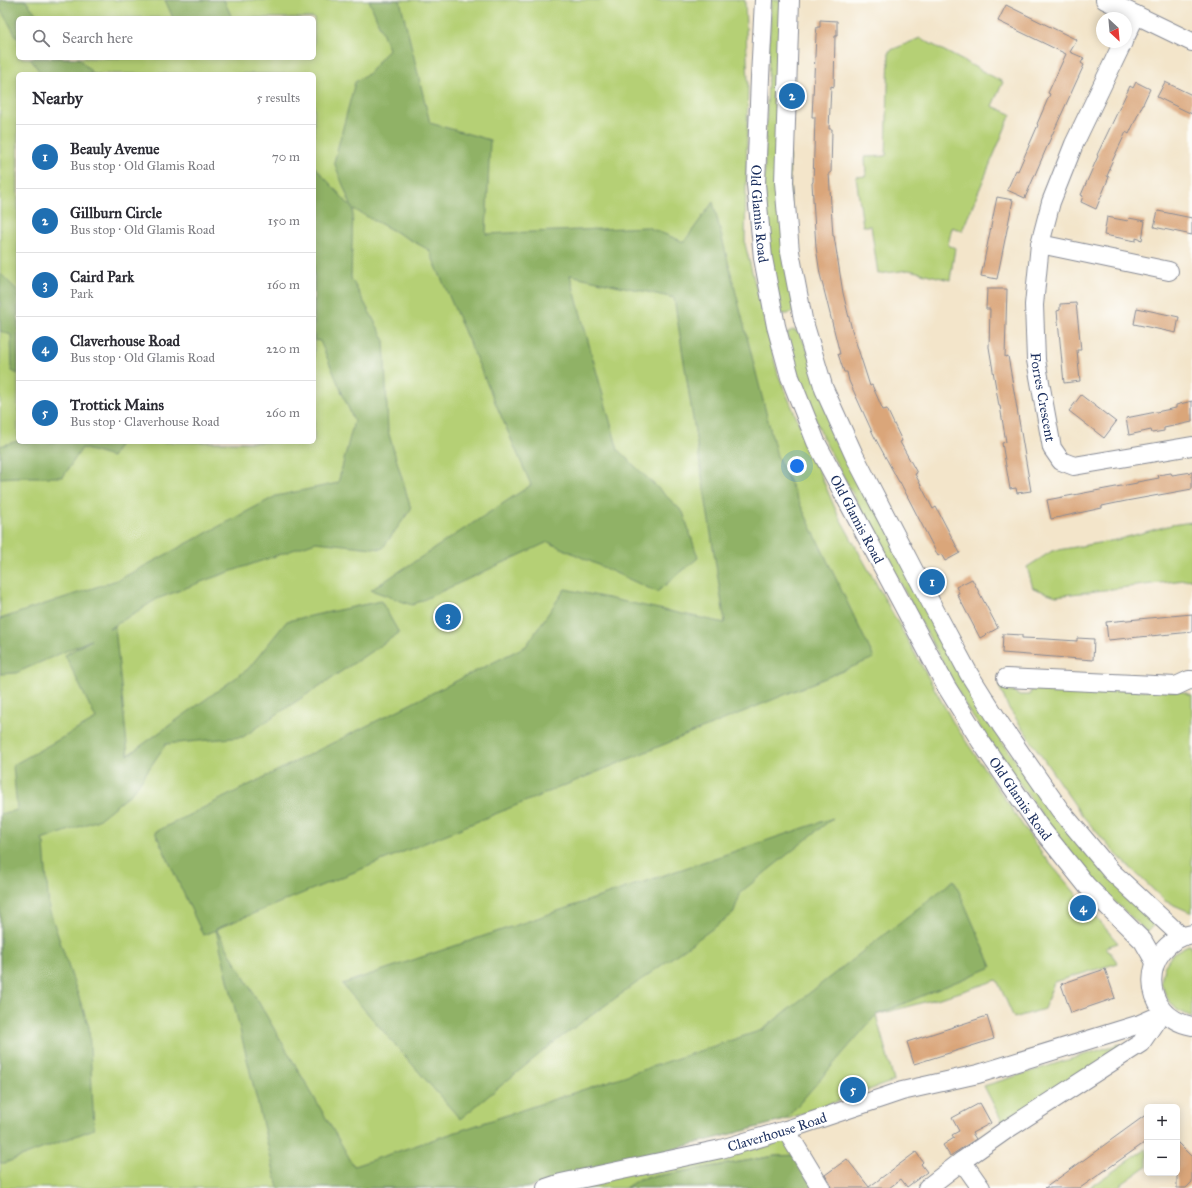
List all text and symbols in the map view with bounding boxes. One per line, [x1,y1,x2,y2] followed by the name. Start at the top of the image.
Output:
[1096,12,1132,48] north arrow
[16,16,316,60] search box
[30,27,52,49] icon: search
[62,29,133,47] text: Search here
[779,81,805,111] pin: 2
[32,88,83,109] text: Nearby
[256,90,300,106] text: 5 results
[70,140,160,158] text: Beauly Avenue
[42,149,48,165] text: 1
[272,149,300,165] text: 70 m
[70,158,215,174] text: Bus stop · Old Glamis Road
[747,164,772,264] street label: Old Glamis Road
[70,204,162,222] text: Gillburn Circle
[42,213,48,229] text: 2
[268,213,300,229] text: 150 m
[70,222,215,238] text: Bus stop · Old Glamis Road
[70,268,134,286] text: Caird Park
[42,277,48,293] text: 3
[267,277,300,293] text: 160 m
[70,286,94,302] text: Park
[70,332,180,350] text: Claverhouse Road
[41,341,49,357] text: 4
[266,341,300,357] text: 220 m
[70,350,215,366] text: Bus stop · Old Glamis Road
[1027,352,1059,443] street label: Forres Crescent
[70,396,164,414] text: Trottick Mains
[42,405,48,421] text: 5
[266,405,300,421] text: 260 m
[70,414,219,430] text: Bus stop · Claverhouse Road
[787,456,807,476] your location
[826,472,887,567] street label: Old Glamis Road
[919,567,945,597] pin: 1
[435,602,461,632] pin: 3
[985,754,1055,844] street label: Old Glamis Road
[1070,893,1096,923] pin: 4
[840,1075,866,1105] pin: 5
[1144,1104,1180,1176] map controls
[1144,1104,1180,1140] button: +
[726,1109,829,1156] street label: Claverhouse Road
[1144,1140,1180,1176] button: −

